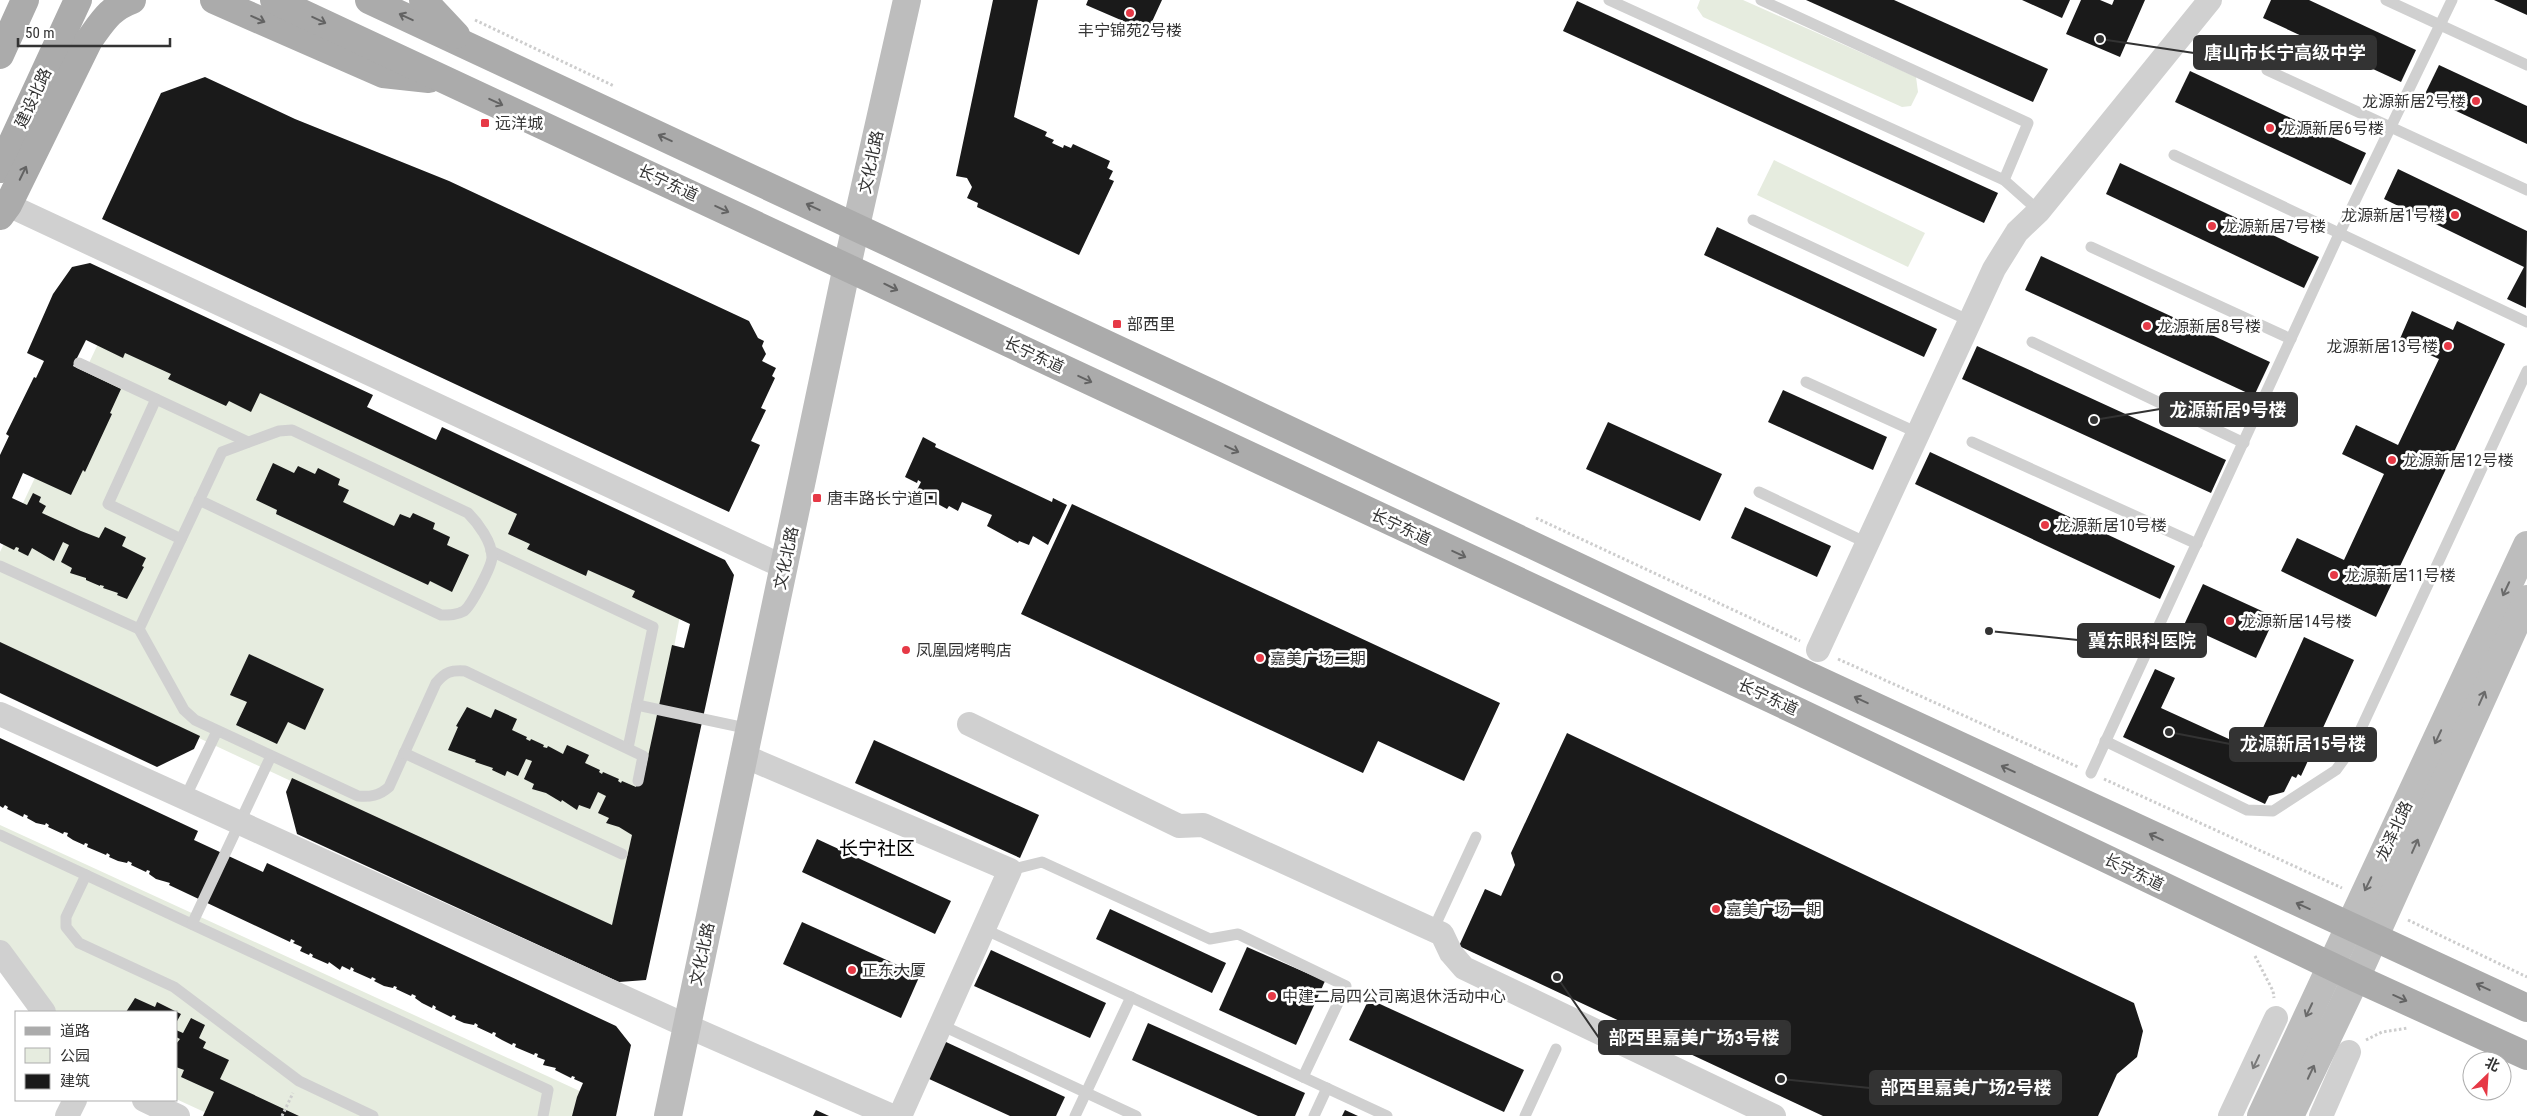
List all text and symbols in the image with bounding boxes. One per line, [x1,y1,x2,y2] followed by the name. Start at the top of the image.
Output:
[1124,7,1136,19] marker: 丰宁锦苑2号楼
[399,12,414,22] one-way arrow
[18,15,170,47] scale bar
[250,15,265,25] one-way arrow
[311,16,326,26] one-way arrow
[1078,21,1182,40] place label: 丰宁锦苑2号楼
[25,24,55,42] text: 50 m
[2194,36,2376,69] callout: 唐山市长宁高级中学
[2204,42,2366,63] text: 唐山市长宁高级中学
[11,65,55,131] street label: 建设北路
[2362,92,2466,111] place label: 龙源新居2号楼
[2470,95,2482,107] marker: 龙源新居2号楼
[488,98,503,107] one-way arrow
[495,114,543,133] place label: 远洋城
[479,117,491,129] marker: 远洋城
[2280,119,2384,138] place label: 龙源新居6号楼
[2264,122,2276,134] marker: 龙源新居6号楼
[855,129,887,195] street label: 文化北路
[658,133,673,142] one-way arrow
[635,161,701,205] street label: 长宁东道
[19,166,28,181] one-way arrow
[805,201,820,211] one-way arrow
[714,204,729,214] one-way arrow
[2341,206,2445,225] place label: 龙源新居1号楼
[2449,209,2461,221] marker: 龙源新居1号楼
[2222,217,2326,236] place label: 龙源新居7号楼
[2206,220,2218,232] marker: 龙源新居7号楼
[883,283,898,293] one-way arrow
[1127,315,1175,334] place label: 部西里
[2157,317,2261,336] place label: 龙源新居8号楼
[1111,318,1123,330] marker: 部西里
[2141,320,2153,332] marker: 龙源新居8号楼
[1001,333,1067,377] street label: 长宁东道
[2326,337,2438,356] place label: 龙源新居13号楼
[2442,340,2454,352] marker: 龙源新居13号楼
[1077,375,1092,385] one-way arrow
[2160,393,2297,426] callout: 龙源新居9号楼
[2169,399,2287,420] text: 龙源新居9号楼
[1224,444,1239,454] one-way arrow
[2402,451,2514,470] place label: 龙源新居12号楼
[2386,454,2398,466] marker: 龙源新居12号楼
[827,489,939,508] place label: 唐丰路长宁道口
[811,492,823,504] marker: 唐丰路长宁道口
[1368,505,1434,549] street label: 长宁东道
[2055,516,2167,535] place label: 龙源新居10号楼
[2039,519,2051,531] marker: 龙源新居10号楼
[770,525,802,591] street label: 文化北路
[1451,549,1466,559] one-way arrow
[2344,566,2456,585] place label: 龙源新居11号楼
[2328,569,2340,581] marker: 龙源新居11号楼
[2501,582,2511,597] one-way arrow
[2240,612,2352,631] place label: 龙源新居14号楼
[2224,615,2236,627] marker: 龙源新居14号楼
[2078,624,2206,657] callout: 冀东眼科医院
[2088,630,2196,651] text: 冀东眼科医院
[916,641,1012,660] place label: 凤凰园烤鸭店
[900,644,912,656] marker: 凤凰园烤鸭店
[1270,649,1366,668] place label: 嘉美广场二期
[1254,652,1266,664] marker: 嘉美广场二期
[1735,675,1801,719] street label: 长宁东道
[2478,691,2487,706] one-way arrow
[1854,695,1869,705] one-way arrow
[2230,728,2376,761] callout: 龙源新居15号楼
[2432,729,2442,744] one-way arrow
[2240,733,2366,754] text: 龙源新居15号楼
[2001,764,2016,773] one-way arrow
[2372,798,2416,864] street label: 龙泽北路
[2149,832,2164,842] one-way arrow
[839,837,915,860] district label: 长宁社区
[2410,839,2420,854] one-way arrow
[2101,849,2167,895] street label: 长宁东道
[2363,876,2373,891] one-way arrow
[1726,900,1822,919] place label: 嘉美广场一期
[2296,900,2311,910] one-way arrow
[1710,903,1722,915] marker: 嘉美广场一期
[686,921,718,987] street label: 文化北路
[862,961,926,980] place label: 正东大厦
[846,964,858,976] marker: 正东大厦
[2476,982,2491,991] one-way arrow
[1282,987,1506,1006] place label: 中建二局四公司离退休活动中心
[1266,990,1278,1002] marker: 中建二局四公司离退休活动中心
[2392,994,2407,1004] one-way arrow
[2304,1002,2313,1017] one-way arrow
[15,1011,178,1101] legend
[1599,1021,1790,1054] callout: 部西里嘉美广场3号楼
[60,1022,90,1040] text: 道路
[1608,1027,1780,1048] text: 部西里嘉美广场3号楼
[60,1047,90,1065] text: 公园
[2462,1051,2512,1101] north arrow
[2250,1054,2260,1069] one-way arrow
[2483,1054,2502,1074] text: 北
[2307,1065,2316,1080] one-way arrow
[1870,1071,2061,1104] callout: 部西里嘉美广场2号楼
[60,1072,90,1090] text: 建筑
[1880,1077,2052,1098] text: 部西里嘉美广场2号楼

